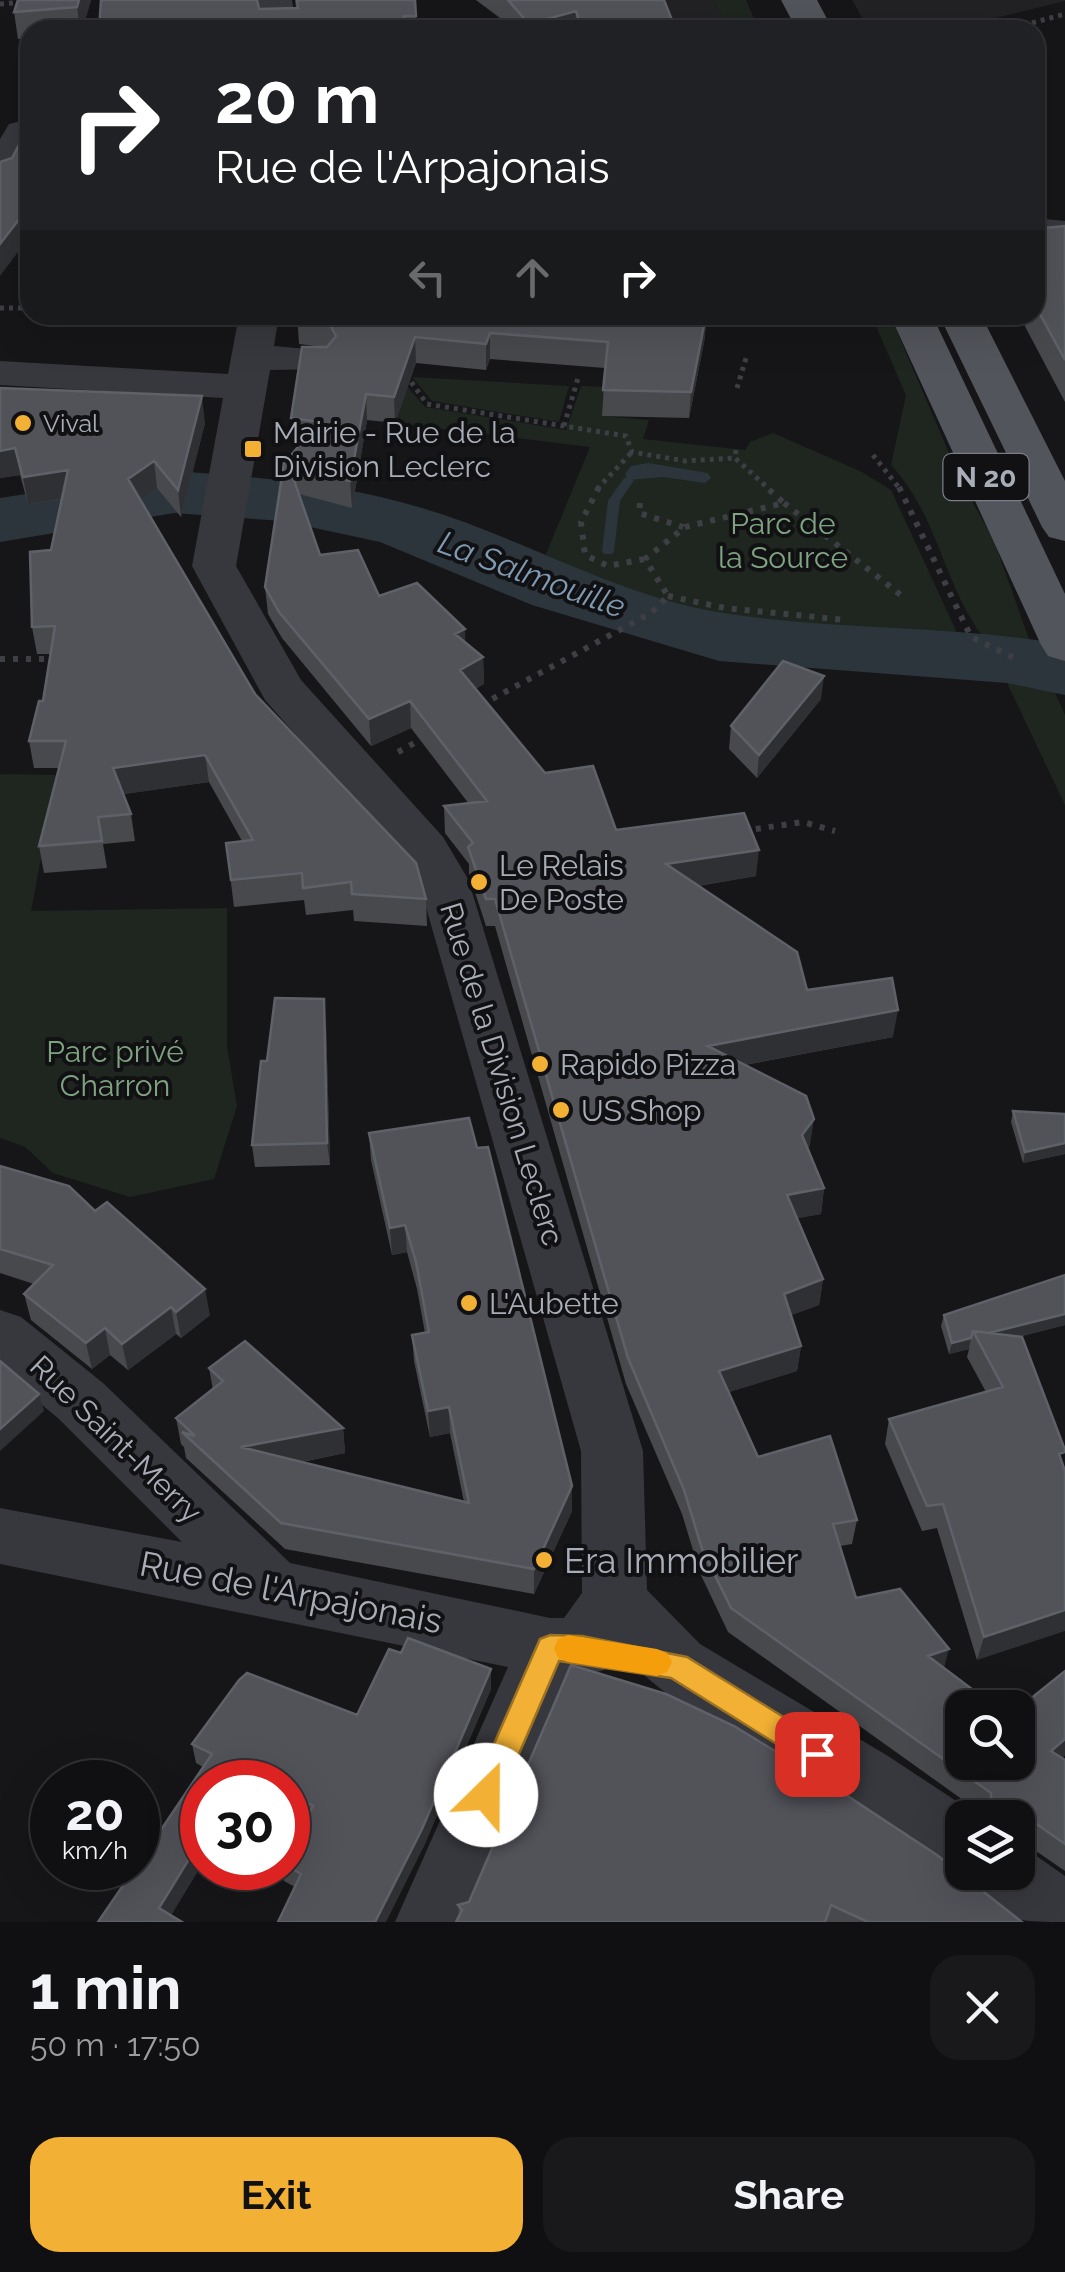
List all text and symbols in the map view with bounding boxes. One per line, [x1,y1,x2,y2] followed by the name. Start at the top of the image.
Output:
[215,57,379,139] text: 20 m
[50,60,180,190] icon: right
[215,141,610,194] text: Rue de l'Arpajonais
[400,250,455,305] icon: left
[505,250,560,305] icon: ahead
[610,250,665,305] icon: right
[43,408,99,438] place label: Vival
[12,412,34,434] marker: Vival
[273,415,516,484] place label: Mairie - Rue de la Division Leclerc
[242,438,264,460] marker: Mairie - Rue de la Division Leclerc
[944,454,1028,500] road number: N 20
[718,506,848,575] park label: Parc de la Source
[434,523,630,625] water label: La Salmouille
[499,848,624,917] place label: Le Relais De Poste
[468,871,490,893] marker: Le Relais De Poste
[433,898,571,1250] street label: Rue de la Division Leclerc
[46,1034,184,1103] park label: Parc privé Charron
[560,1047,736,1082] place label: Rapido Pizza
[529,1053,551,1075] marker: Rapido Pizza
[581,1093,702,1128] place label: US Shop
[550,1099,572,1121] marker: US Shop
[489,1286,619,1321] place label: L'Aubette
[458,1292,480,1314] marker: L'Aubette
[23,1348,209,1530] street label: Rue Saint-Merry
[564,1540,798,1581] place label: Era Immobilier
[136,1543,446,1641] street label: Rue de l'Arpajonais
[533,1549,555,1571] marker: Era Immobilier
[945,1690,1035,1890] map controls
[945,1690,1035,1780] button: search
[775,1712,860,1797] pin
[790,1727,845,1782] icon: arrive
[434,1743,538,1847] position arrow
[180,1760,310,1890] speed limit sign: 30
[66,1783,124,1842] text: 20
[945,1800,1035,1890] button: layers
[62,1835,128,1865] text: km/h
[30,1953,181,2023] text: 1 min
[930,1955,1035,2060] button: close
[30,2026,201,2063] text: 50 m · 17:50
[30,2137,523,2252] button: Exit
[543,2137,1035,2252] button: Share

